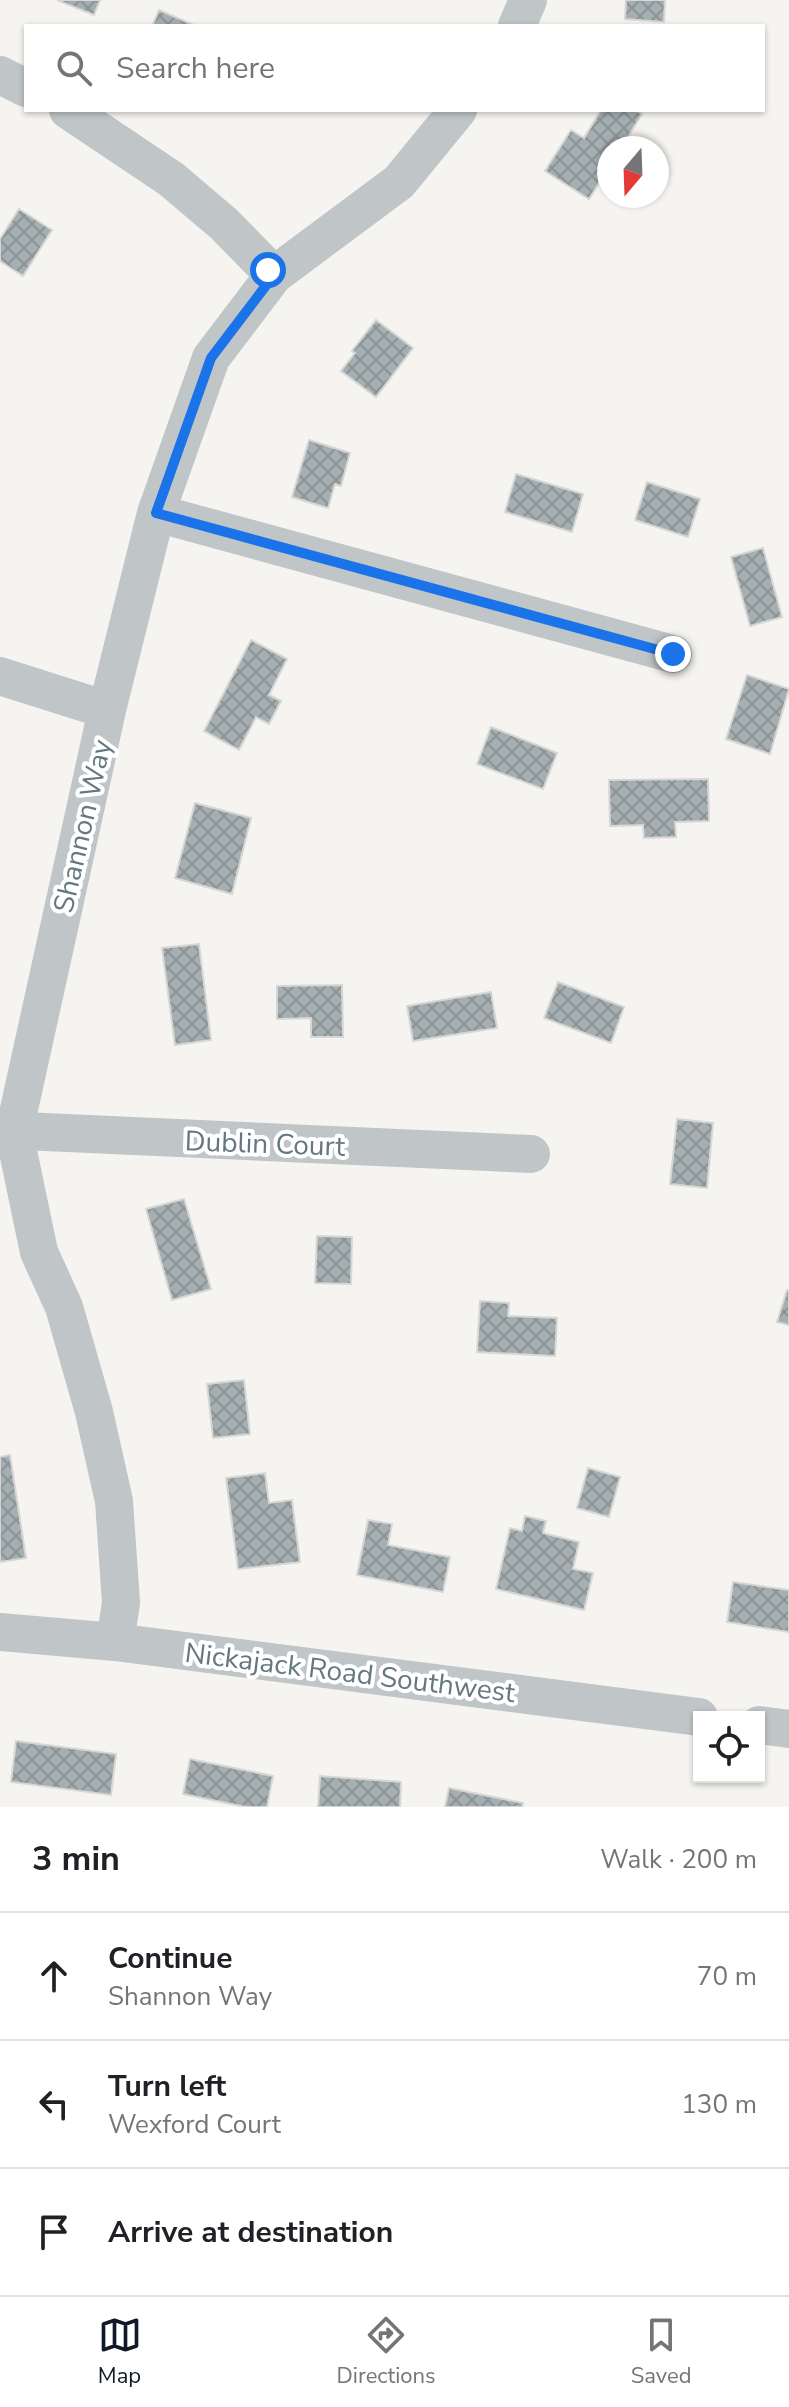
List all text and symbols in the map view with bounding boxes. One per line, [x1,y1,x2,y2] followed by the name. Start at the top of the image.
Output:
[24,24,765,112] search box
[52,46,96,90] icon: search
[116,48,275,89] text: Search here
[597,136,669,208] north arrow
[250,252,286,288] route start
[655,636,691,672] route end
[45,735,122,917] street label: Shannon Way
[184,1122,346,1166] street label: Dublin Court
[183,1634,517,1712] street label: Nickajack Road Southwest
[693,1711,765,1783] map controls
[693,1711,765,1783] button: locate
[32,1836,120,1882] text: 3 min
[600,1842,757,1877] text: Walk · 200 m
[108,1938,233,1979] text: Continue
[32,1954,76,1998] icon: ahead
[697,1959,757,1994] text: 70 m
[108,1979,272,2014] text: Shannon Way
[108,2066,226,2107] text: Turn left
[32,2082,76,2126] icon: left
[681,2087,757,2122] text: 130 m
[108,2107,281,2142] text: Wexford Court
[32,2210,76,2254] icon: arrive
[108,2212,393,2253] text: Arrive at destination
[98,2313,142,2391] tab: Map
[337,2313,436,2391] tab: Directions
[631,2313,691,2391] tab: Saved

